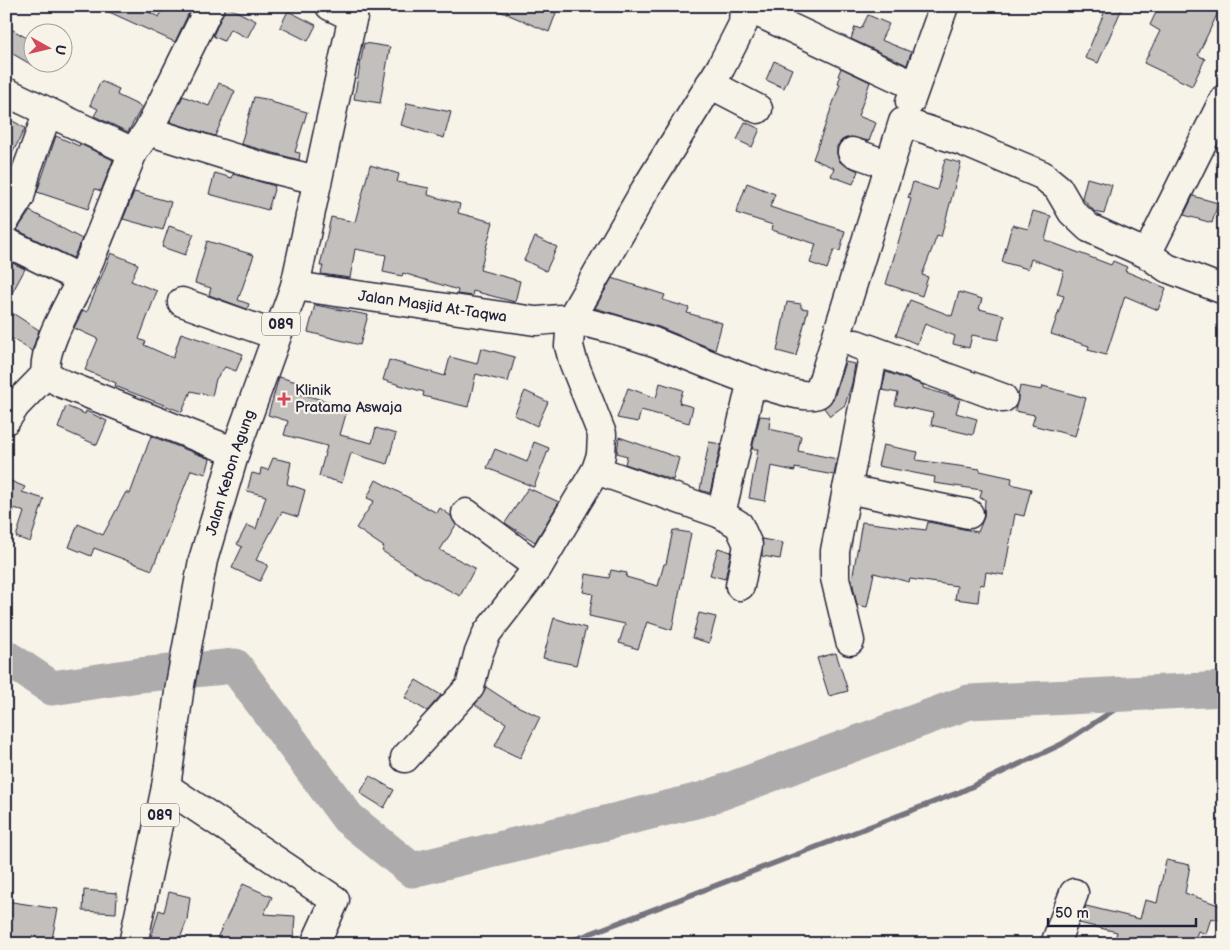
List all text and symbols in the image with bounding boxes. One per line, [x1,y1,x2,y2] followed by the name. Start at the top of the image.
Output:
[22,22,72,72] north arrow
[51,44,69,56] text: U
[357,286,508,326] street label: Jalan Masjid At-Taqwa
[262,312,300,336] road number: 089
[295,381,402,417] place label: Klinik Pratama Aswaja
[277,392,291,406] marker: Klinik Pratama Aswaja
[201,407,259,538] street label: Jalan Kebon Agung
[141,804,179,826] road number: 089
[1048,895,1195,927] scale bar
[1055,904,1089,923] text: 50 m

